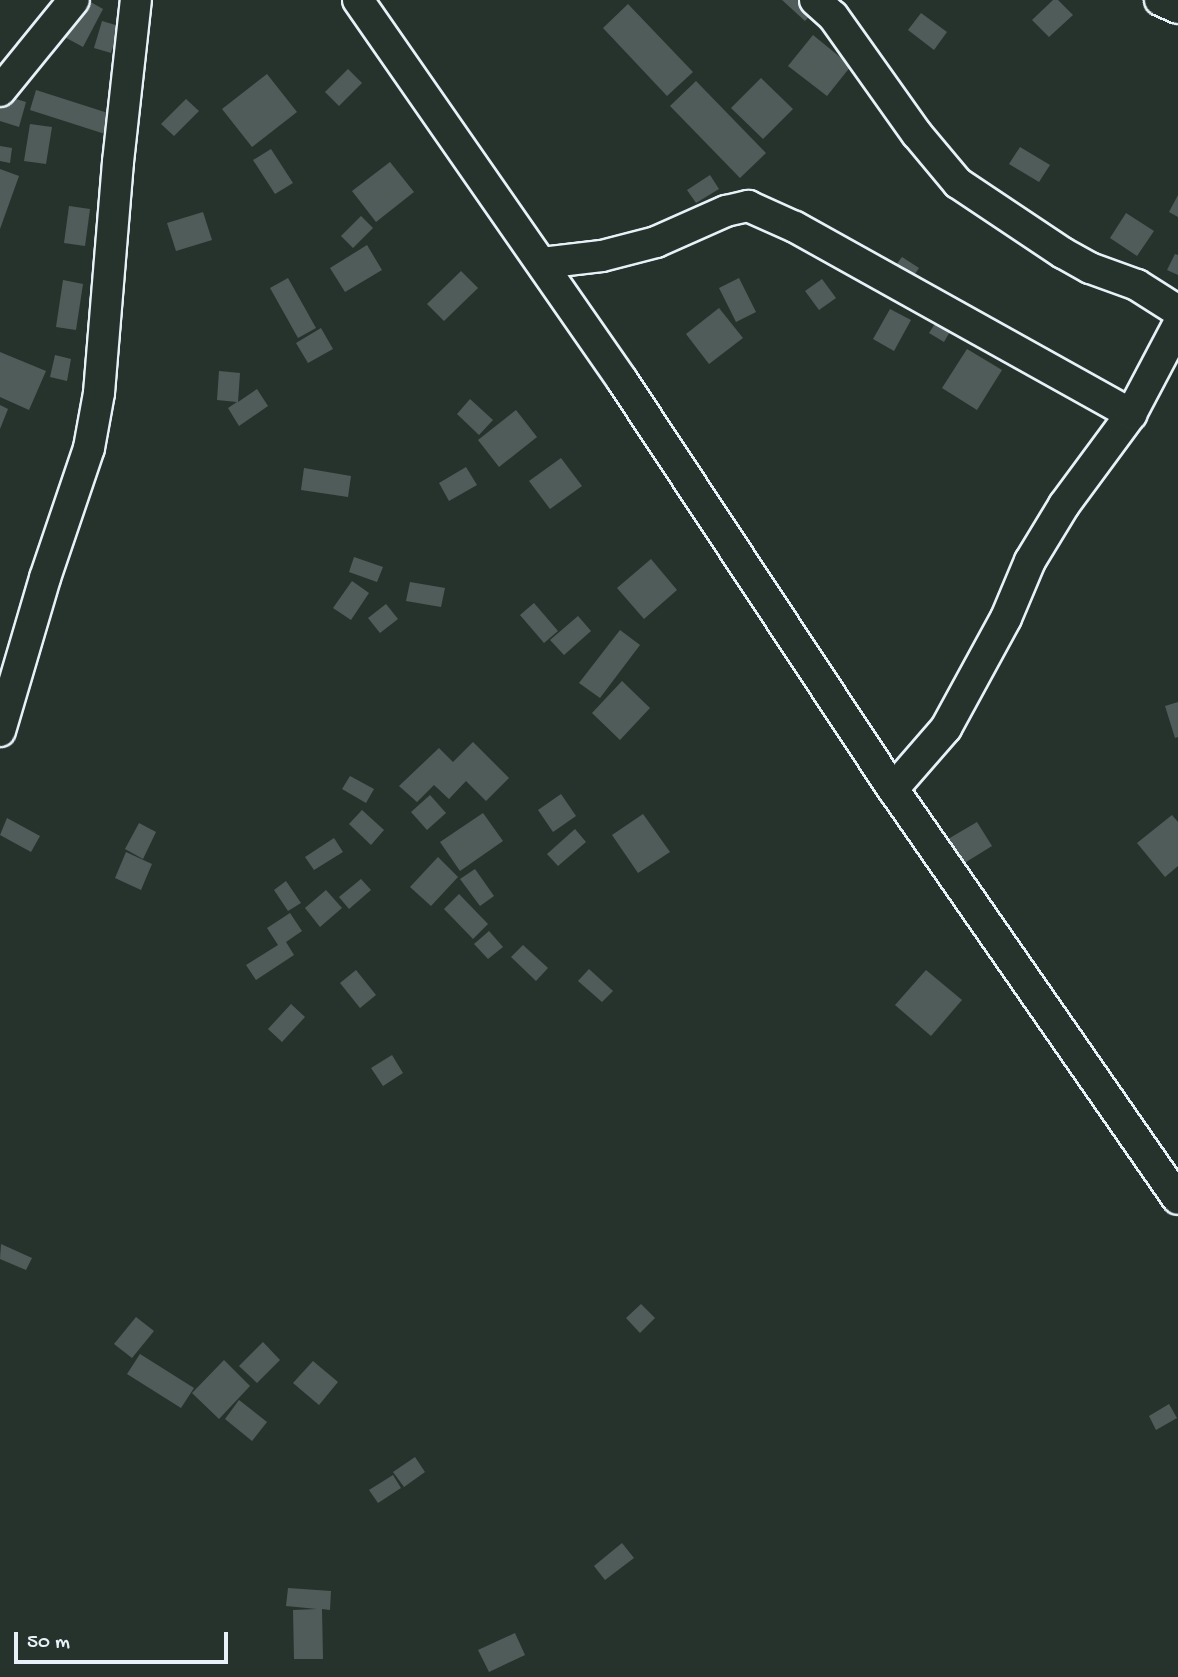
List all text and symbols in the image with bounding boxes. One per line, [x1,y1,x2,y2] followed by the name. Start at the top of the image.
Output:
[18,1618,231,1662] scale bar
[27,1631,70,1656] text: 50 m

